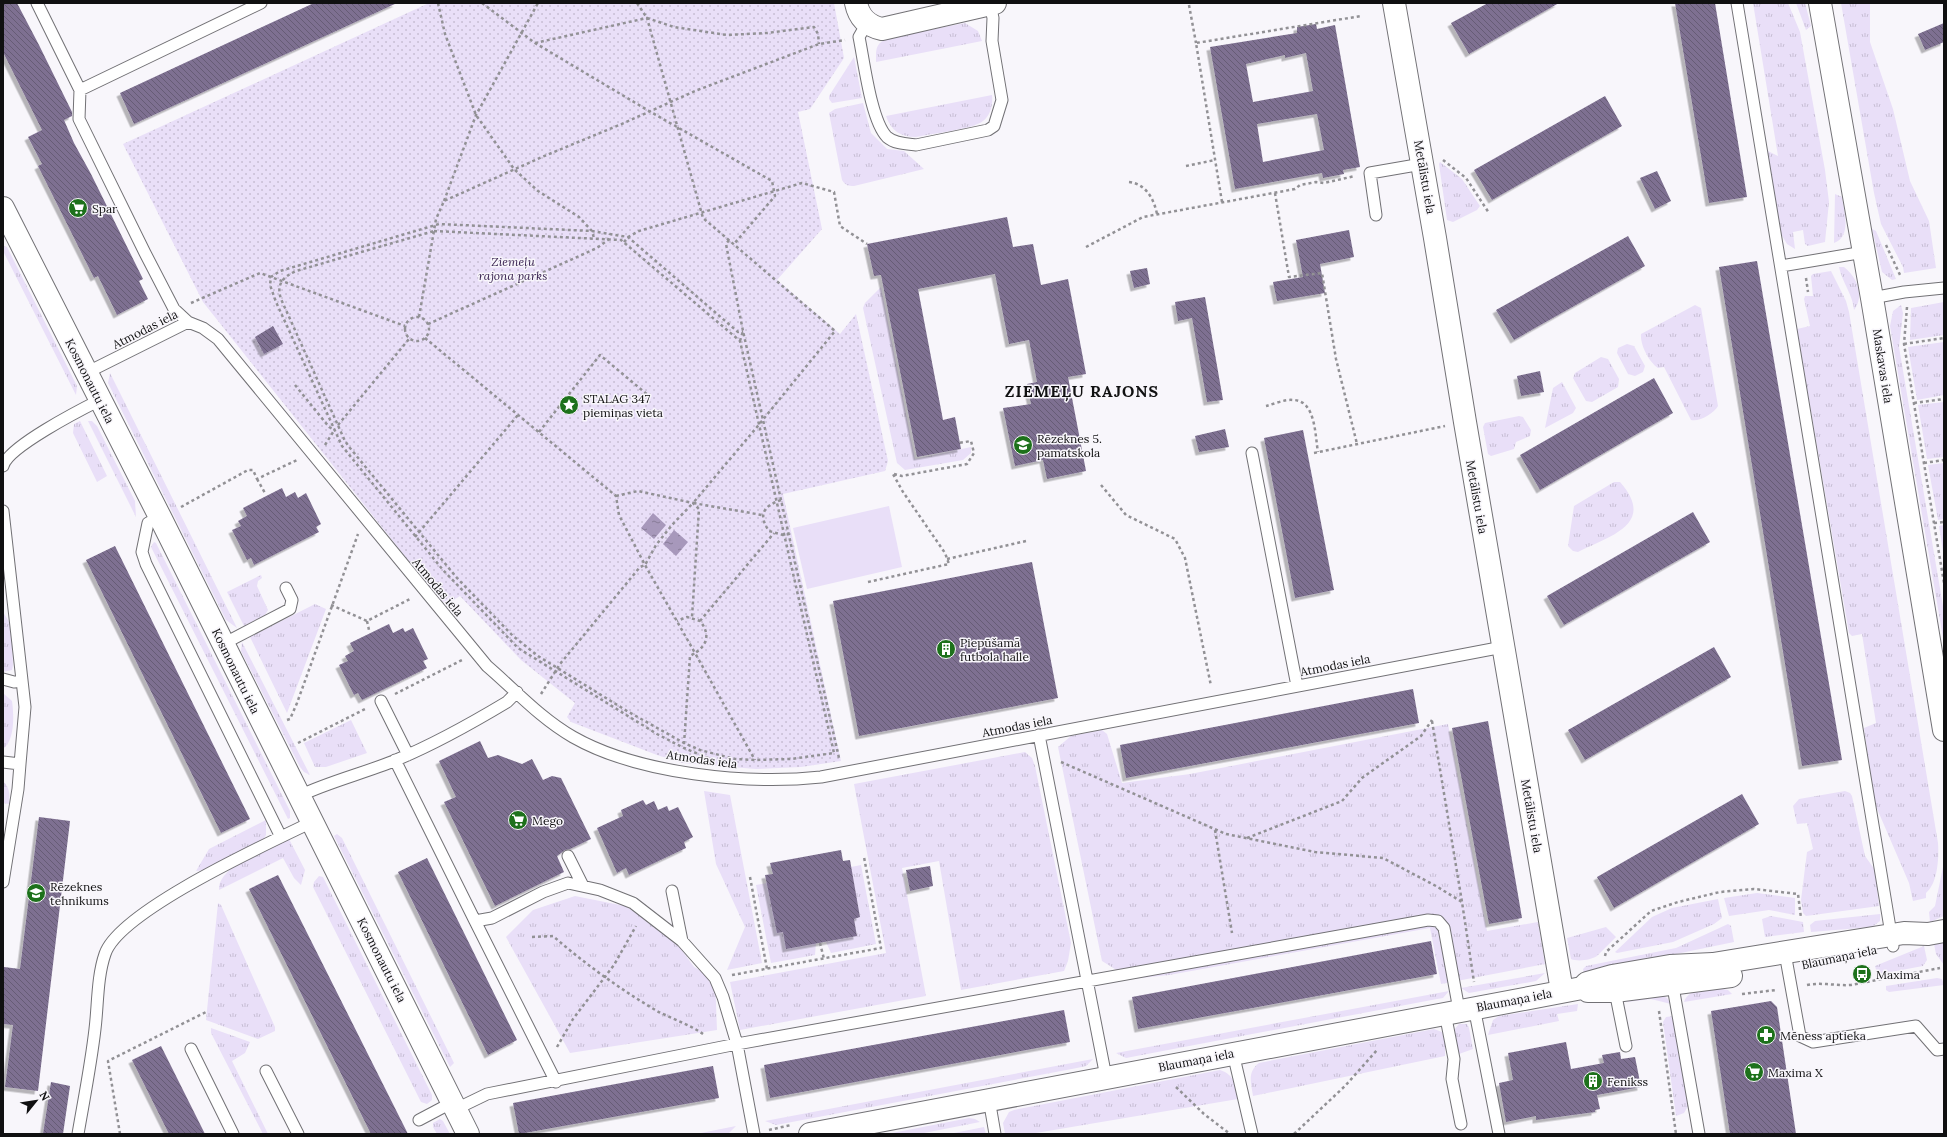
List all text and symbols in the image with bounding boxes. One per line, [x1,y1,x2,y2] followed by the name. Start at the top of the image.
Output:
[1411,139,1439,215] street label: Metālistu iela
[67,197,89,219] supermarket icon: Spar
[92,201,118,216] place label: Spar
[479,254,547,283] park label: Ziemeļu rajona parks
[109,306,180,352] street label: Atmodas iela
[1870,328,1896,404] street label: Maskavas iela
[62,336,118,426] street label: Kosmonautu iela
[1005,381,1159,402] district label: ZIEMEĻU RAJONS
[583,391,663,421] place label: STALAG 347 piemiņas vieta
[558,394,580,416] place icon: STALAG 347 piemiņas vieta
[1037,431,1102,460] place label: Rēzeknes 5. pamatskola
[1012,434,1034,456] school or university icon: Rēzeknes 5. pamatskola
[1463,459,1491,535] street label: Metālistu iela
[409,554,467,619] street label: Atmodas iela
[209,626,263,716] street label: Kosmonautu iela
[960,635,1029,664] place label: Piepūšamā futbola halle
[935,638,957,660] building icon: Piepūšamā futbola halle
[1298,651,1371,679] street label: Atmodas iela
[980,712,1053,740] street label: Atmodas iela
[665,746,738,771] street label: Atmodas iela
[1518,778,1546,854] street label: Metālistu iela
[507,809,529,831] supermarket icon: Mego
[532,813,563,828] place label: Mego
[50,879,109,908] place label: Rēzeknes tehnikums
[25,882,47,904] school or university icon: Rēzeknes tehnikums
[354,915,410,1005] street label: Kosmonautu iela
[1800,942,1878,973] street label: Blaumaņa iela
[1851,963,1873,985] bus stop icon: Maxima
[1876,967,1920,982] place label: Maxima
[1475,985,1553,1016] street label: Blaumaņa iela
[1755,1024,1777,1046] pharmacy icon: Mēness aptieka
[1780,1028,1866,1043] place label: Mēness aptieka
[1157,1045,1235,1076] street label: Blaumaņa iela
[1743,1061,1765,1083] supermarket icon: Maxima X
[1768,1065,1823,1080] place label: Maxima X
[1582,1070,1604,1092] building icon: Fenikss
[1607,1074,1649,1089] place label: Fenikss
[16,1081,56,1121] north arrow
[36,1089,53,1104] text: N

